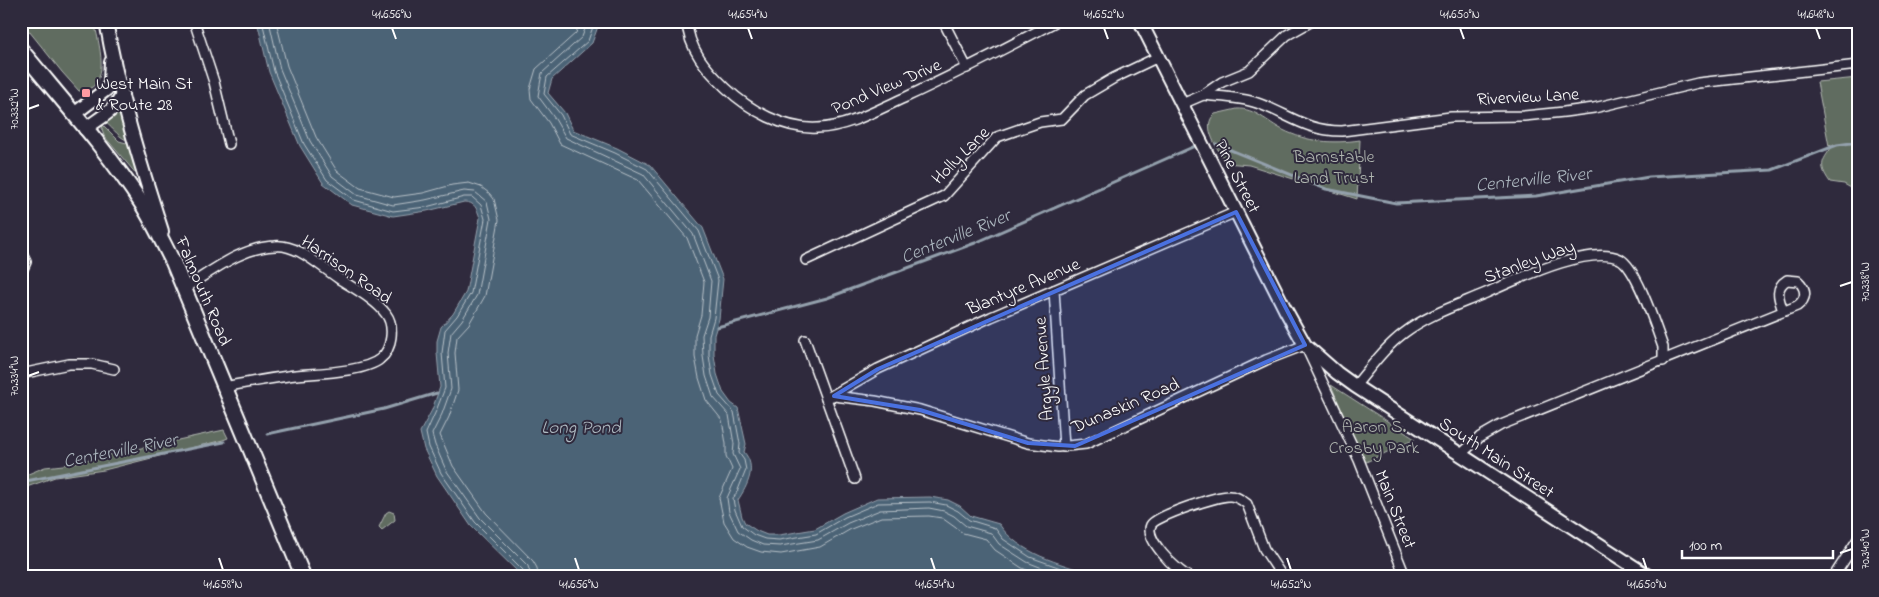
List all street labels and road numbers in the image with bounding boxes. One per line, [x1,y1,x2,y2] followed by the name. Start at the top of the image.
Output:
[828,53,946,123] street label: Pond View Drive
[1476,82,1581,114] street label: Riverview Lane
[926,121,997,191] street label: Holly Lane
[1207,136,1266,218] street label: Pine Street
[295,230,397,312] street label: Harrison Road
[167,232,237,350] street label: Falmouth Road
[1480,234,1579,291] street label: Stanley Way
[962,252,1085,324] street label: Blantyre Avenue
[1028,315,1063,422] street label: Argyle Avenue
[1067,372,1184,442] street label: Dunaskin Road
[1433,412,1559,506] street label: South Main Street
[1367,467,1422,553] street label: Main Street

